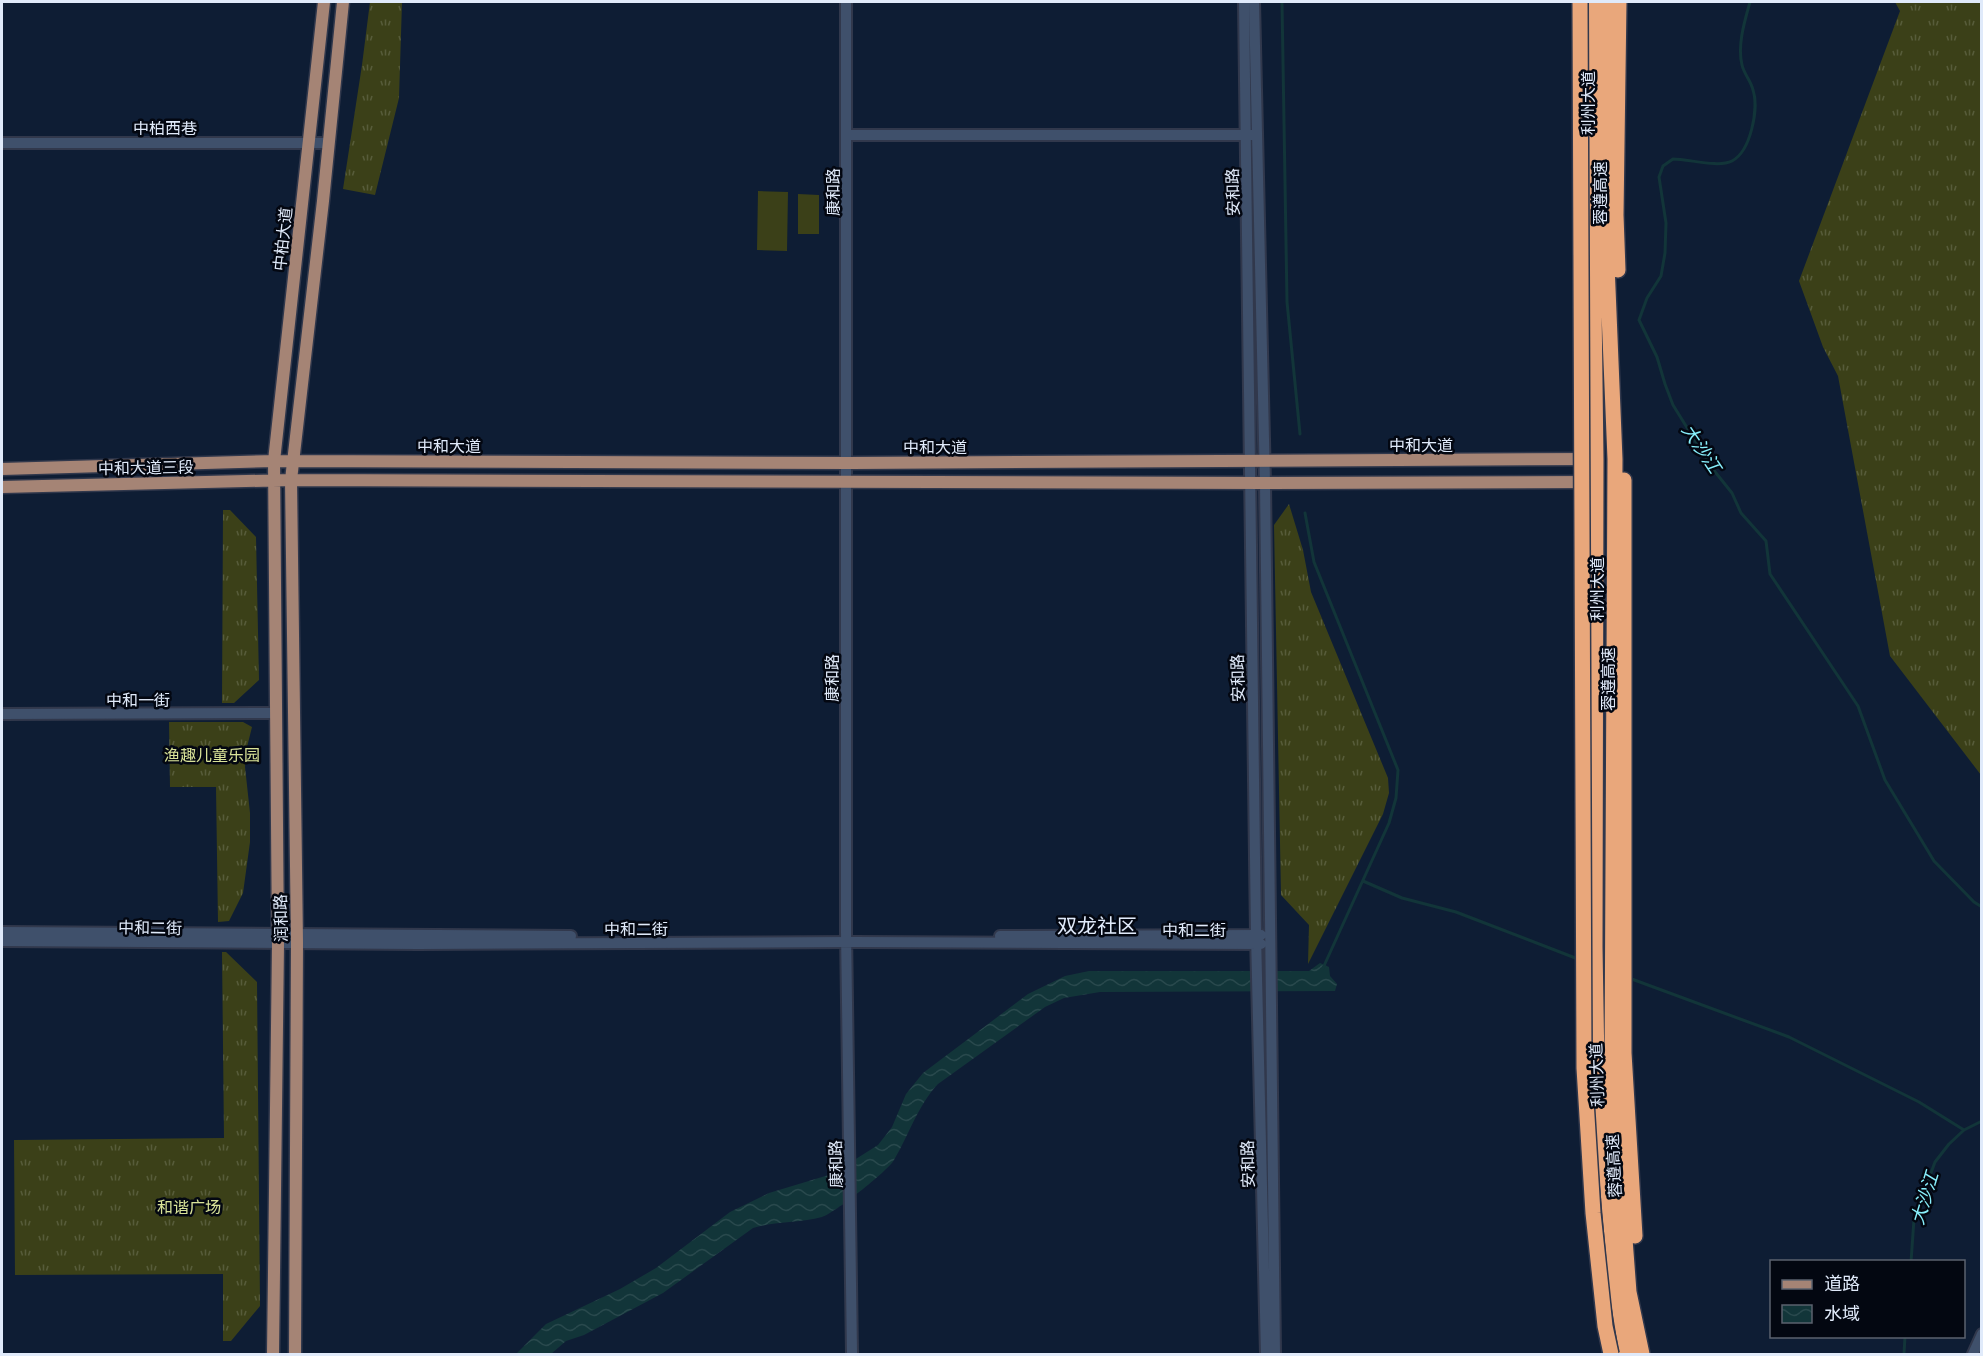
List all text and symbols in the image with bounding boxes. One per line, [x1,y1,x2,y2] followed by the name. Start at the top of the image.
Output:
[1578,71,1597,135] street label: 利州大道
[133,118,197,137] street label: 中柏西巷
[1590,161,1609,225] street label: 蓉遵高速
[823,168,842,216] street label: 康和路
[1222,168,1242,216] street label: 安和路
[269,206,295,272] street label: 中柏大道
[1678,419,1727,478] water label: 大沙江
[1389,435,1453,454] street label: 中和大道
[417,436,481,455] street label: 中和大道
[903,437,967,456] street label: 中和大道
[98,457,194,477] street label: 中和大道三段
[1587,557,1606,621] street label: 利州大道
[1598,647,1617,711] street label: 蓉遵高速
[822,654,841,702] street label: 康和路
[1227,654,1247,702] street label: 安和路
[106,690,170,709] street label: 中和一街
[164,745,260,764] park label: 渔趣儿童乐园
[270,894,290,942] street label: 润和路
[1057,913,1137,937] district label: 双龙社区
[118,917,182,937] street label: 中和二街
[604,919,668,938] street label: 中和二街
[1162,920,1226,939] street label: 中和二街
[1585,1043,1607,1107] street label: 利州大道
[1602,1134,1624,1198] street label: 蓉遵高速
[825,1140,845,1188] street label: 康和路
[1237,1140,1257,1188] street label: 安和路
[1906,1167,1943,1227] water label: 大沙江
[157,1197,221,1216] park label: 和谐广场
[1770,1260,1965,1338] legend
[1824,1272,1860,1294] text: 道路
[1824,1302,1860,1324] text: 水域

